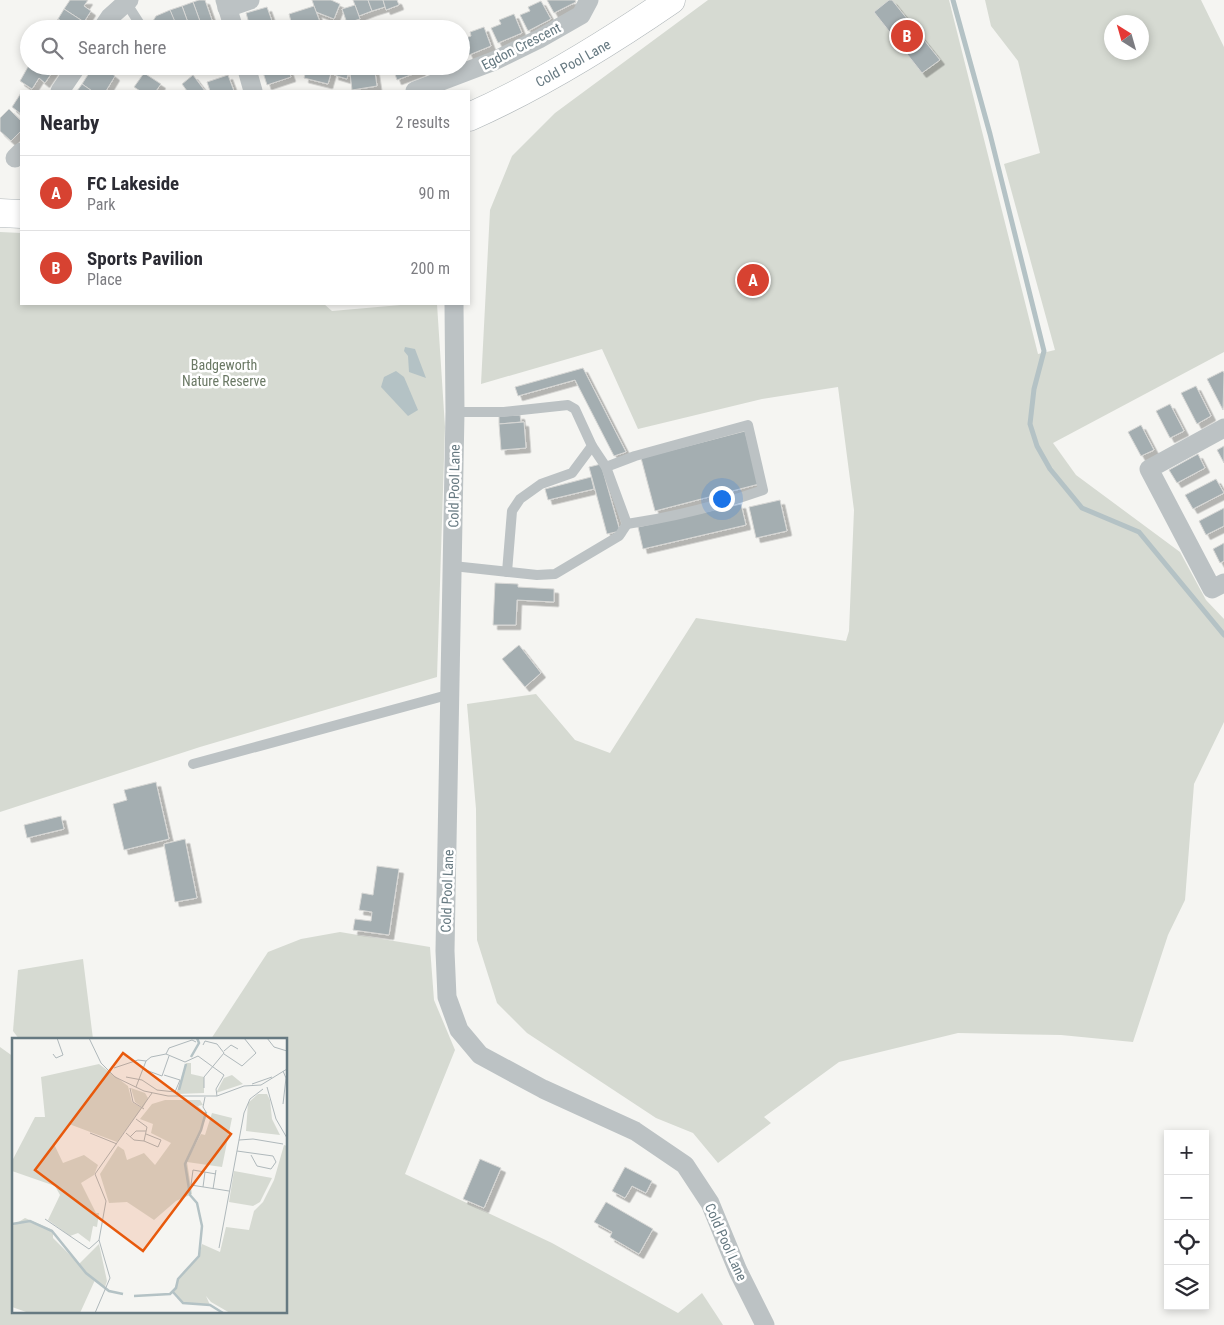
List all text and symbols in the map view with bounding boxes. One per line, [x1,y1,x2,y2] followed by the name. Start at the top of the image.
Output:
[1104,15,1149,60] north arrow
[891,17,923,55] pin: B
[479,19,563,73] street label: Egdon Crescent
[20,20,470,75] search box
[38,34,66,62] icon: search
[78,36,166,59] text: Search here
[533,36,614,90] street label: Cold Pool Lane
[40,111,99,135] text: Nearby
[395,113,450,132] text: 2 results
[87,172,179,195] text: FC Lakeside
[51,184,61,203] text: A
[418,184,450,203] text: 90 m
[87,195,116,214] text: Park
[87,247,203,270] text: Sports Pavilion
[52,259,60,278] text: B
[411,259,450,278] text: 200 m
[737,261,769,299] pin: A
[87,270,122,289] text: Place
[182,357,266,389] park label: Badgeworth Nature Reserve
[445,444,463,528] street label: Cold Pool Lane
[709,486,735,512] your location
[438,849,456,933] street label: Cold Pool Lane
[12,1038,288,1312] inset map
[1164,1130,1209,1310] map controls
[1164,1130,1209,1175] button: +
[1164,1175,1209,1220] button: −
[702,1201,750,1284] street label: Cold Pool Lane
[1164,1220,1209,1265] button: locate
[1164,1265,1209,1310] button: layers

